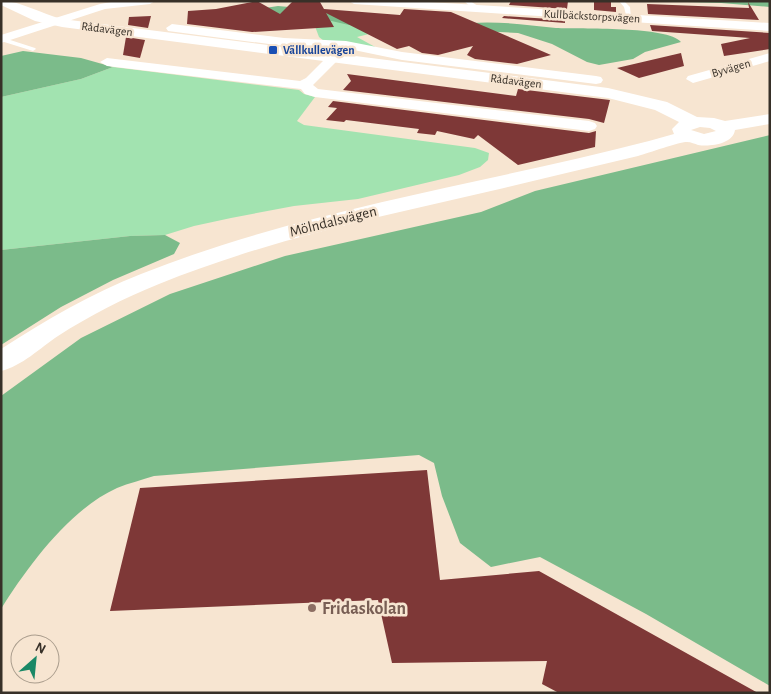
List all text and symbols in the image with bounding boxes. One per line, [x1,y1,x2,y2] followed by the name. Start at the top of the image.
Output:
[543,7,641,25] street label: Kullbäckstorpsvägen
[81,20,133,38] street label: Rådavägen
[267,44,279,56] marker: Vällkullevägen
[283,44,355,56] place label: Vällkullevägen
[710,57,752,80] street label: Byvägen
[490,72,542,90] street label: Rådavägen
[288,203,378,240] street label: Mölndalsvägen
[322,600,406,618] place label: Fridaskolan
[306,602,318,614] marker: Fridaskolan
[10,634,60,684] north arrow
[33,640,48,657] text: N

